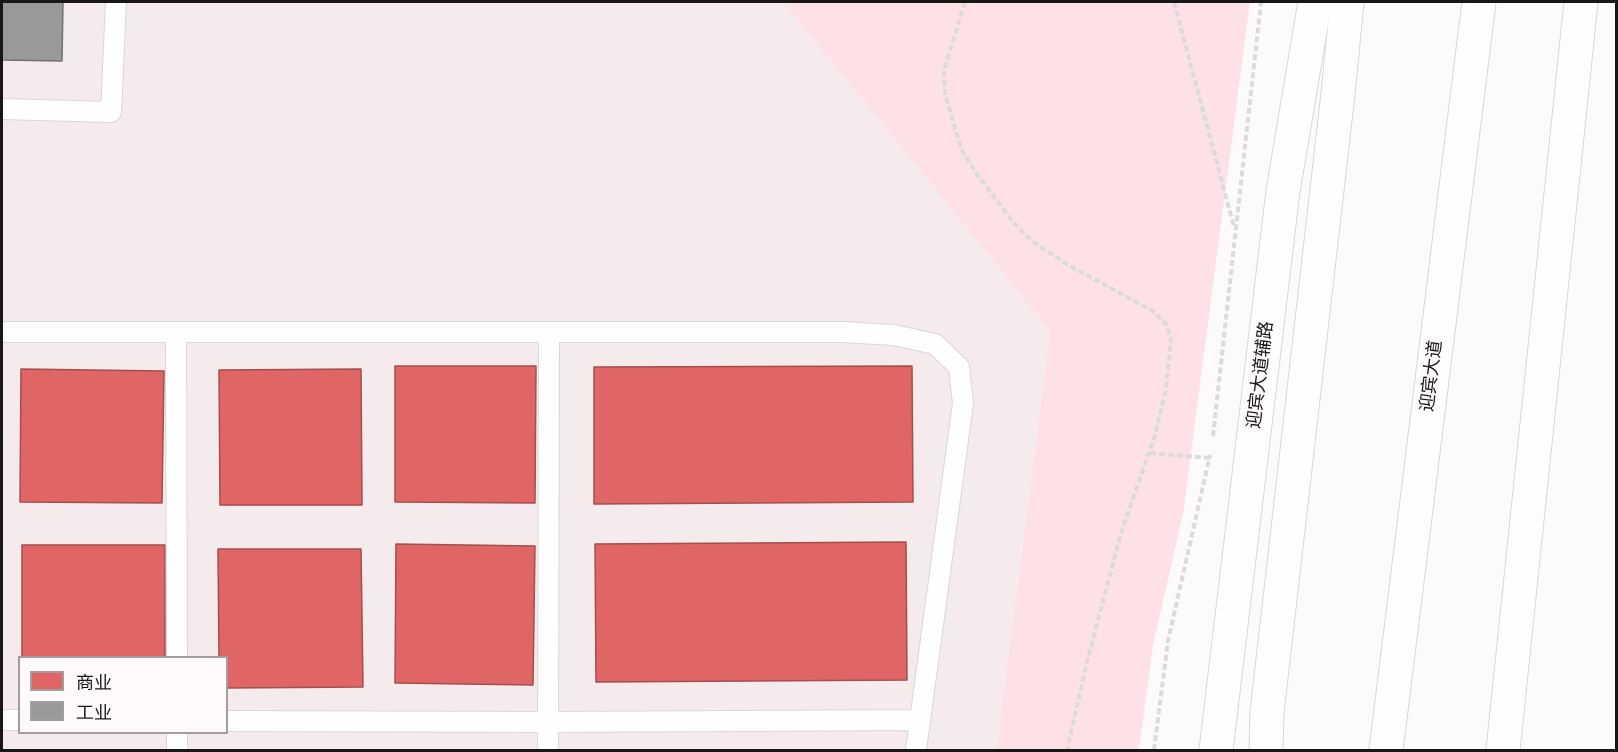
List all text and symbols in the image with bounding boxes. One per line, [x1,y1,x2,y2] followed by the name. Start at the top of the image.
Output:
[1244,320,1278,430] street label: 迎宾大道辅路
[1417,339,1447,413] street label: 迎宾大道
[18,656,228,734] legend
[76,672,112,694] text: 商业
[76,702,112,724] text: 工业

